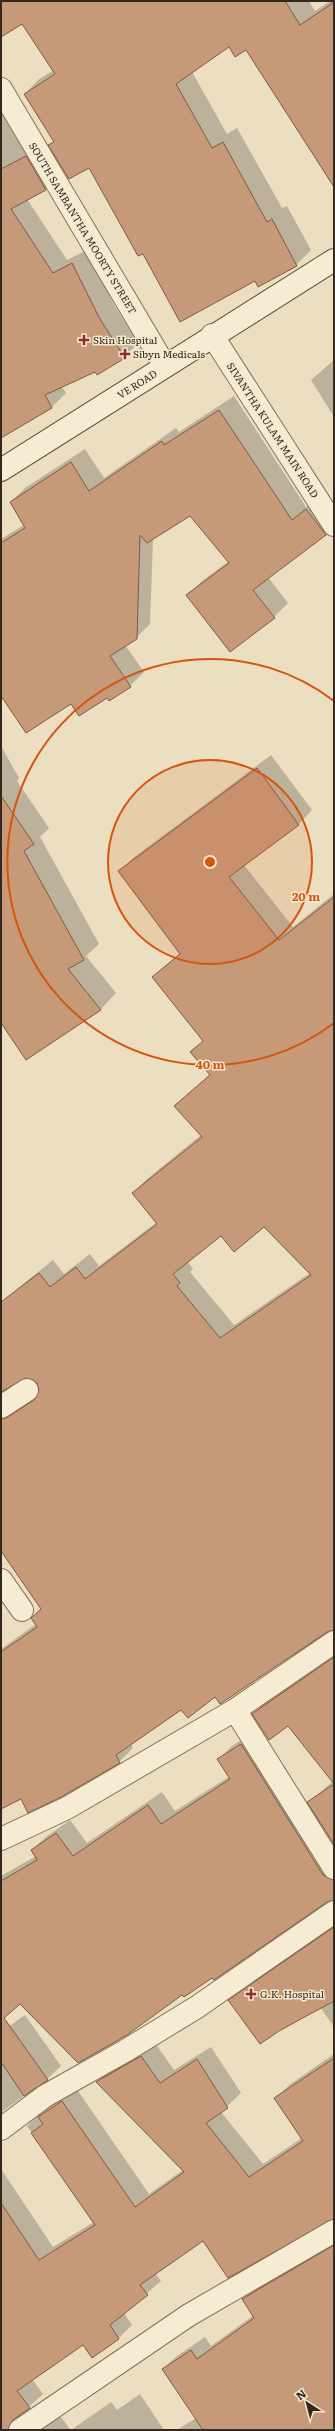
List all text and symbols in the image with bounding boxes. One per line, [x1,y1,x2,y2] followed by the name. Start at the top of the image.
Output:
[26,139,141,317] street label: SOUTH SAMBANTHA MOORTY STREET
[93,332,158,347] place label: Skin Hospital
[78,334,90,346] marker: Skin Hospital
[133,346,206,361] place label: Sibyn Medicals
[120,349,130,359] marker: Sibyn Medicals
[224,359,323,501] street label: SIVANTHA KULAM MAIN ROAD
[114,365,160,402] street label: VE ROAD
[203,855,217,869] centre of rings
[292,887,320,905] text: 20 m
[196,1055,225,1073] text: 40 m
[260,1986,325,2001] place label: G.K. Hospital
[245,1988,257,2000] marker: G.K. Hospital
[287,2383,327,2423] north arrow
[292,2385,309,2403] text: N

